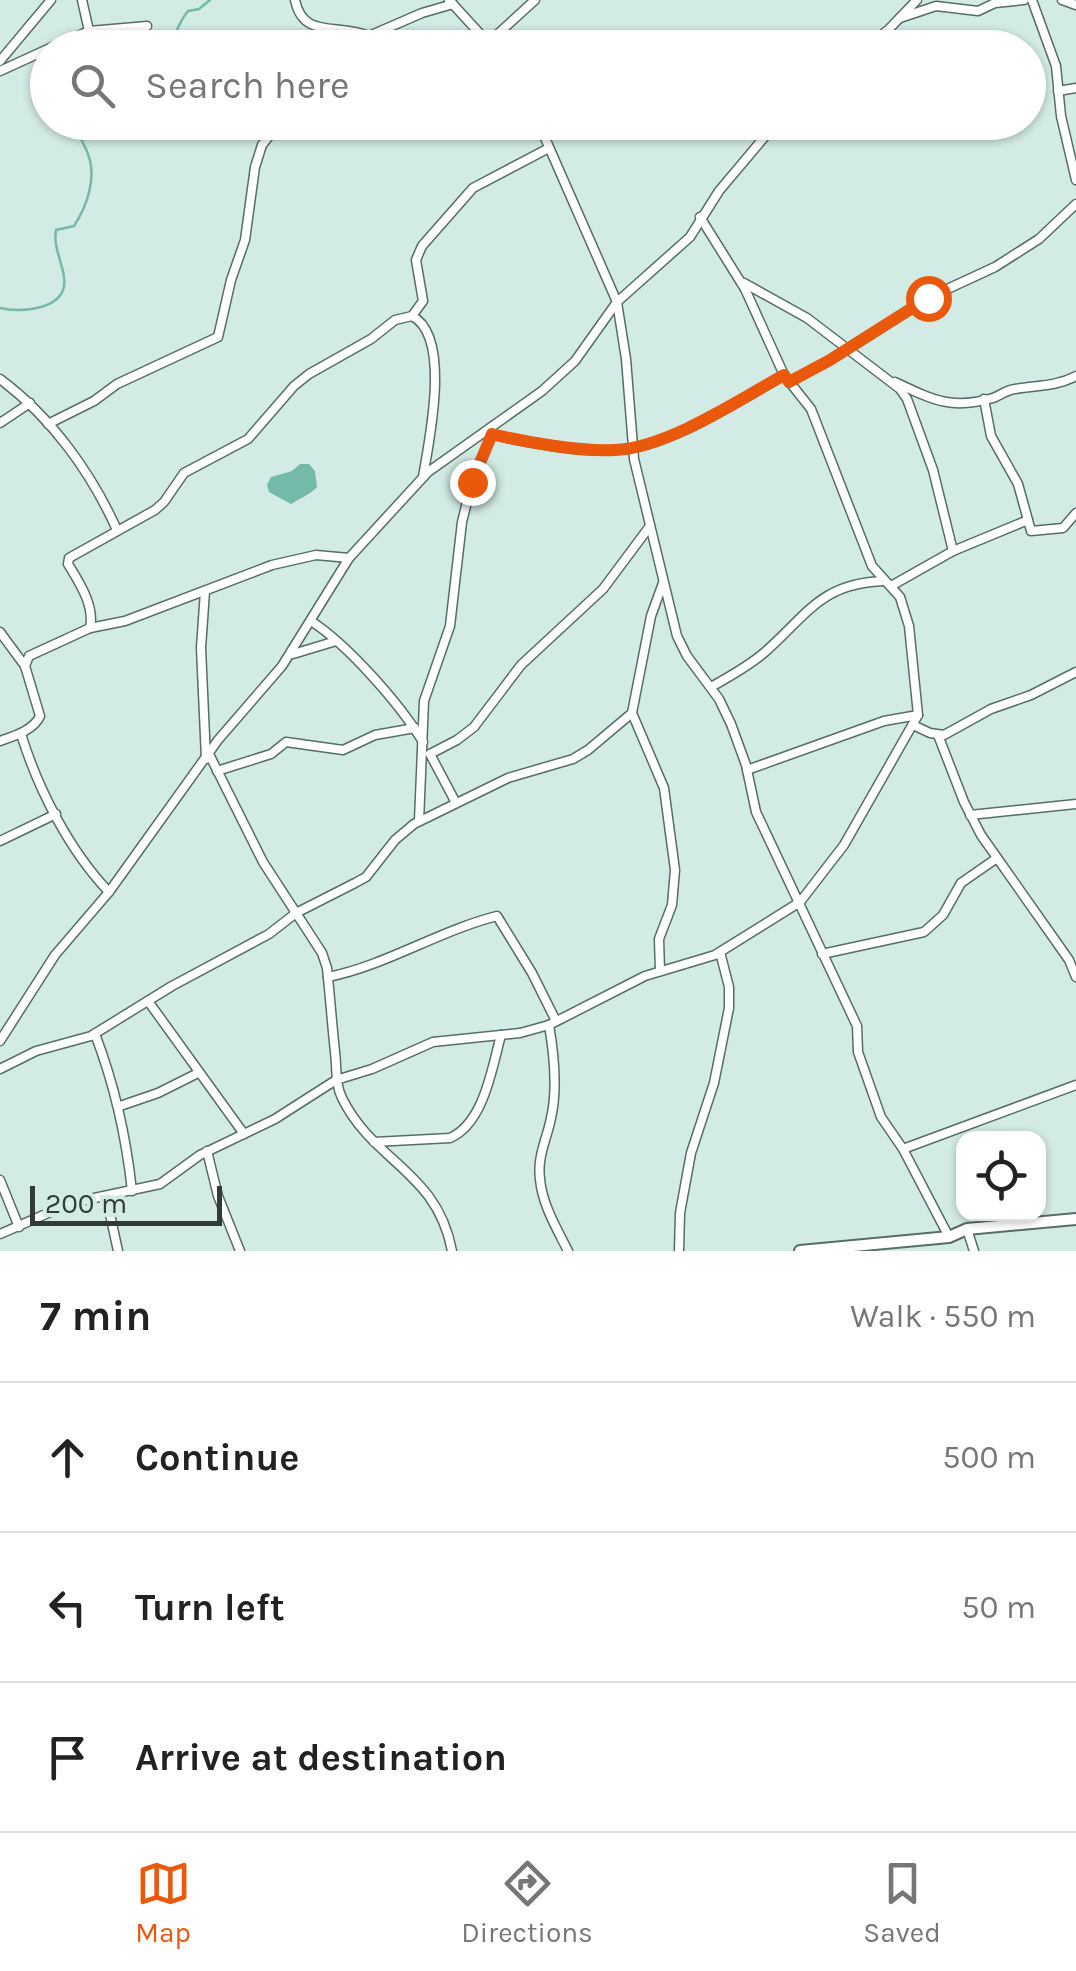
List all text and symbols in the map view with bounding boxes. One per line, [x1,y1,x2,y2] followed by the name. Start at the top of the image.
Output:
[30,30,1046,140] search box
[65,58,120,113] icon: search
[145,63,349,108] text: Search here
[906,276,952,322] route start
[450,460,496,506] route end
[956,1131,1046,1221] map controls
[956,1131,1046,1221] button: locate
[30,1181,222,1226] scale bar
[45,1187,127,1220] text: 200 m
[40,1291,151,1341] text: 7 min
[850,1298,1036,1335] text: Walk · 550 m
[40,1430,95,1485] icon: ahead
[135,1435,299,1480] text: Continue
[942,1439,1036,1476] text: 500 m
[40,1580,95,1635] icon: left
[135,1585,285,1630] text: Turn left
[961,1589,1036,1626] text: 50 m
[40,1730,95,1785] icon: arrive
[135,1735,507,1780] text: Arrive at destination
[135,1856,191,1949] tab: Map
[461,1856,593,1949] tab: Directions
[863,1856,941,1949] tab: Saved

